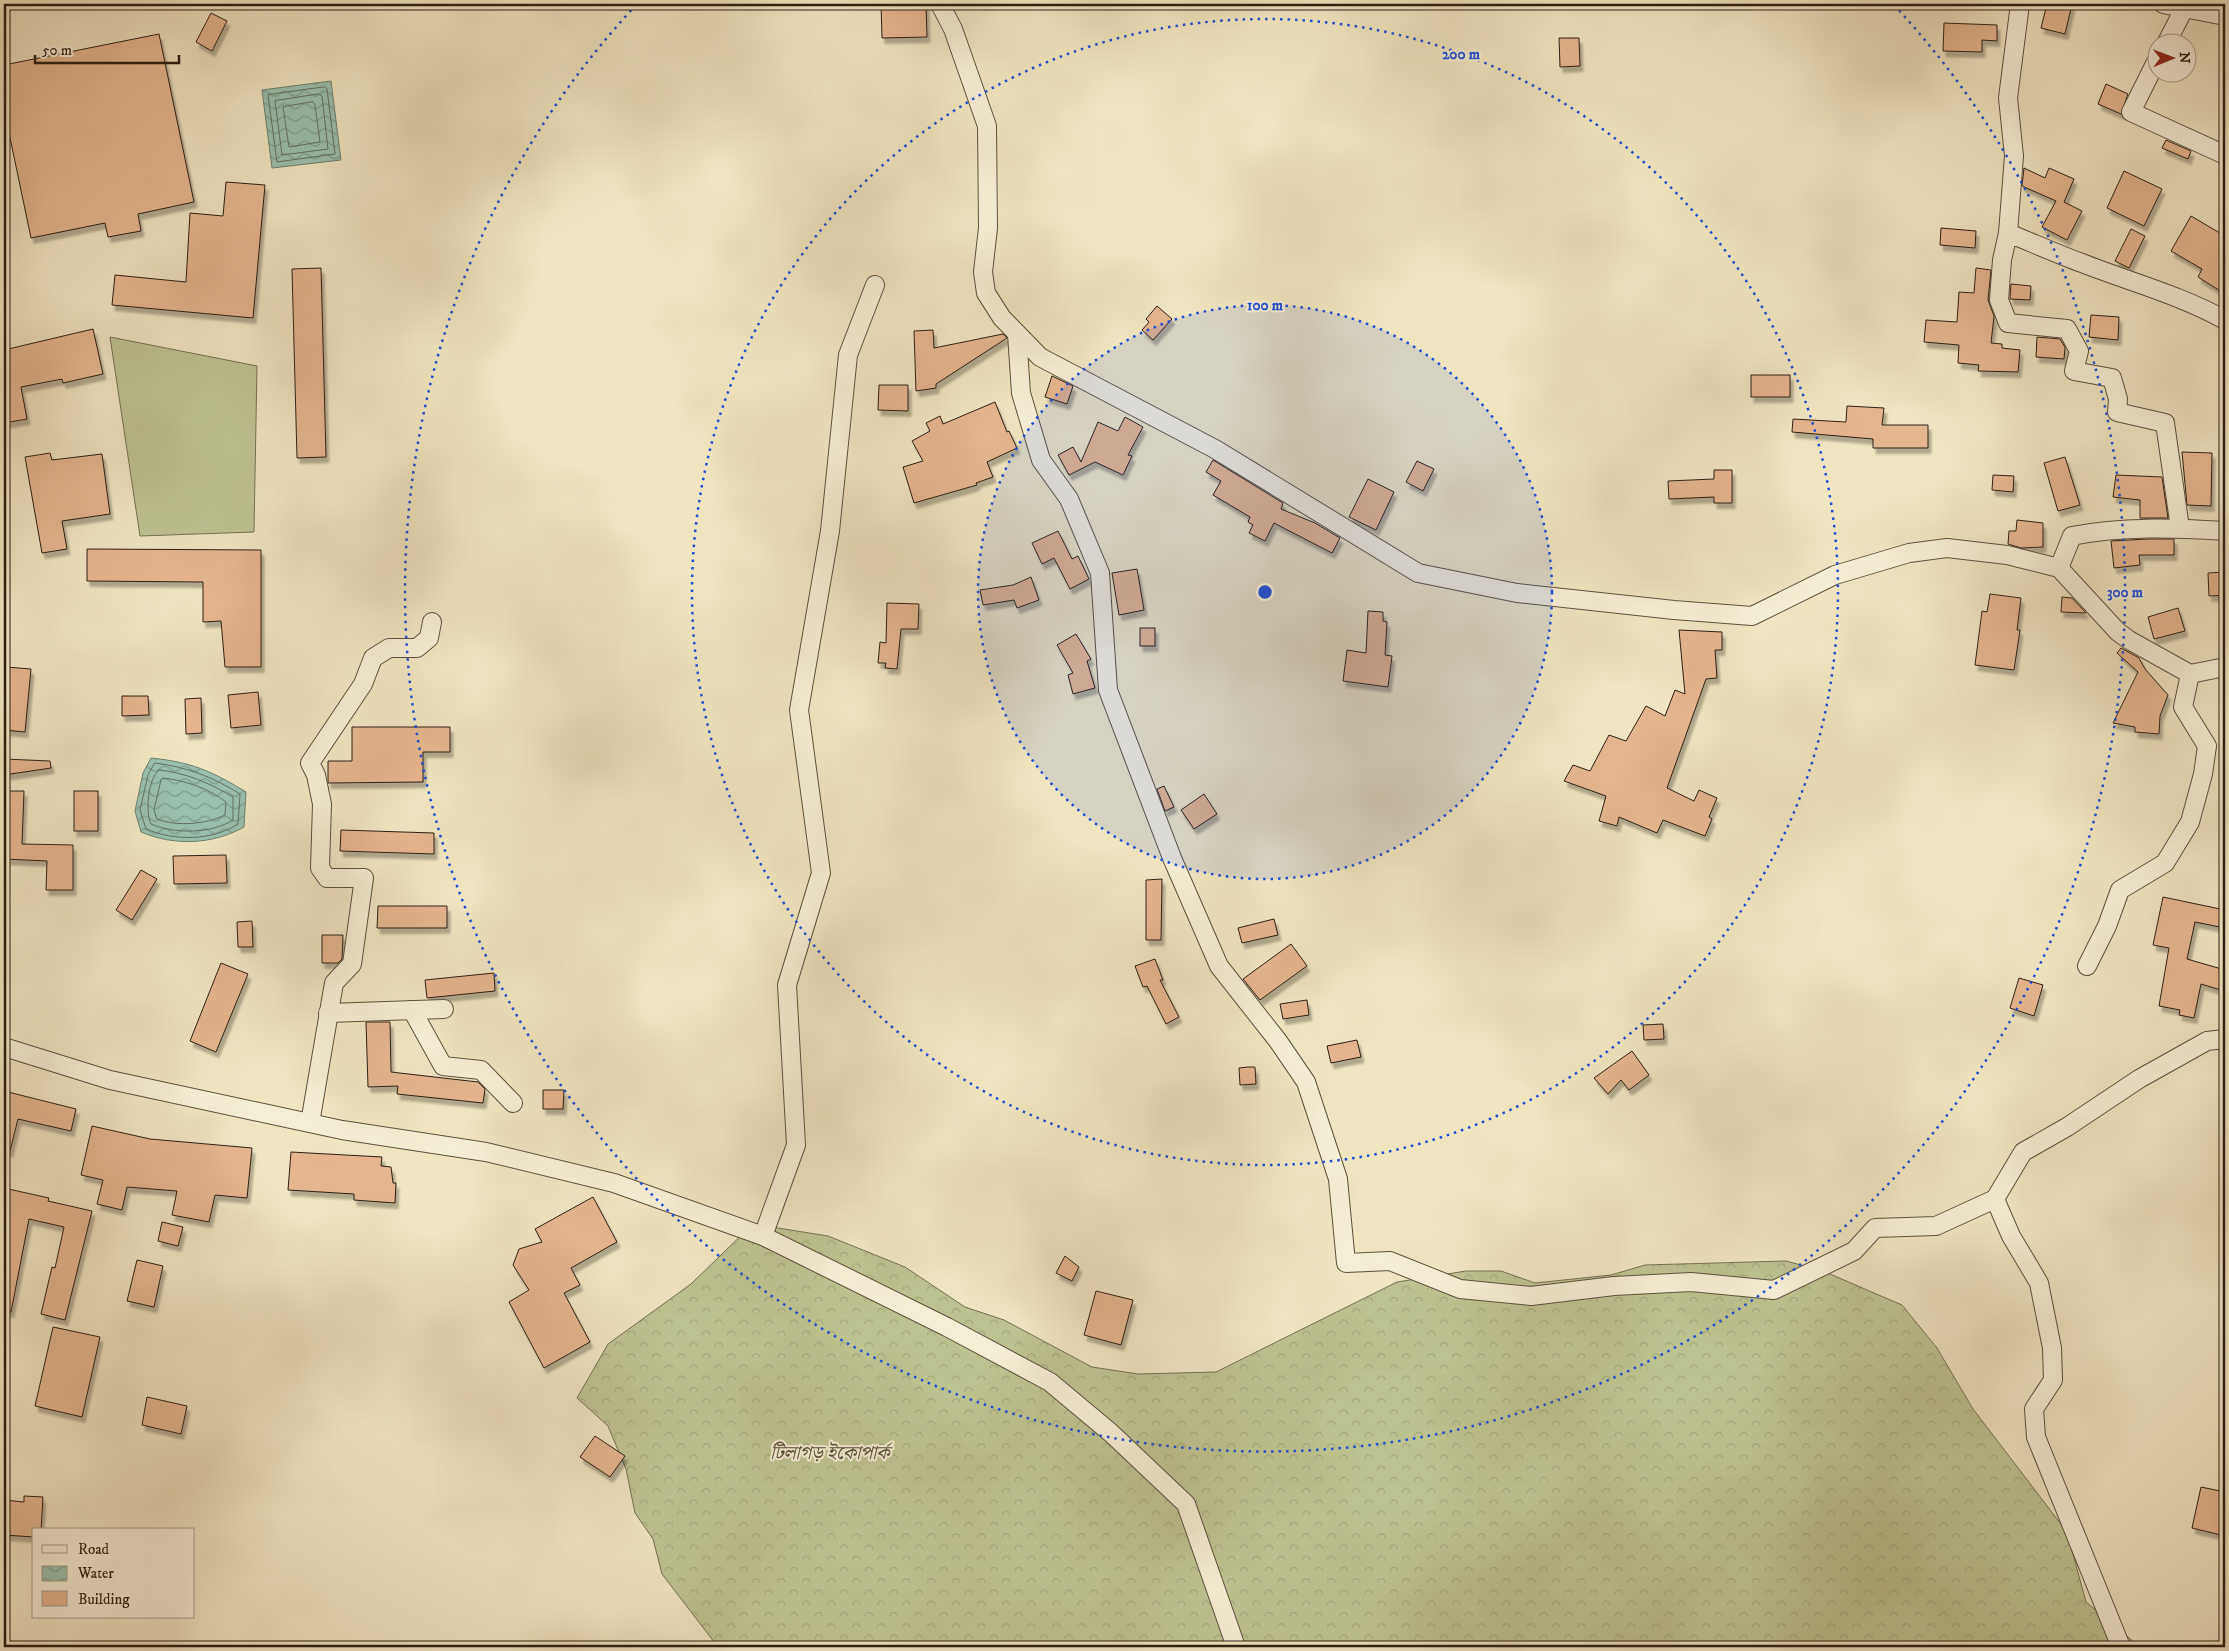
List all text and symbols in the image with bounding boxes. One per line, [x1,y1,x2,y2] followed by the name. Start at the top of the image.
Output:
[35,32,179,64] scale bar
[2146,32,2196,82] north arrow
[42,41,72,60] text: 50 m
[1442,45,1481,64] text: 200 m
[2175,52,2193,64] text: N
[1247,296,1284,315] text: 100 m
[1256,583,1274,601] centre of rings
[2107,583,2144,602] text: 300 m
[770,1441,893,1465] park label: টিলাগড় ইকোপার্ক
[32,1528,195,1618] legend
[78,1540,110,1559] text: Road
[77,1564,114,1583] text: Water
[78,1590,130,1609] text: Building

